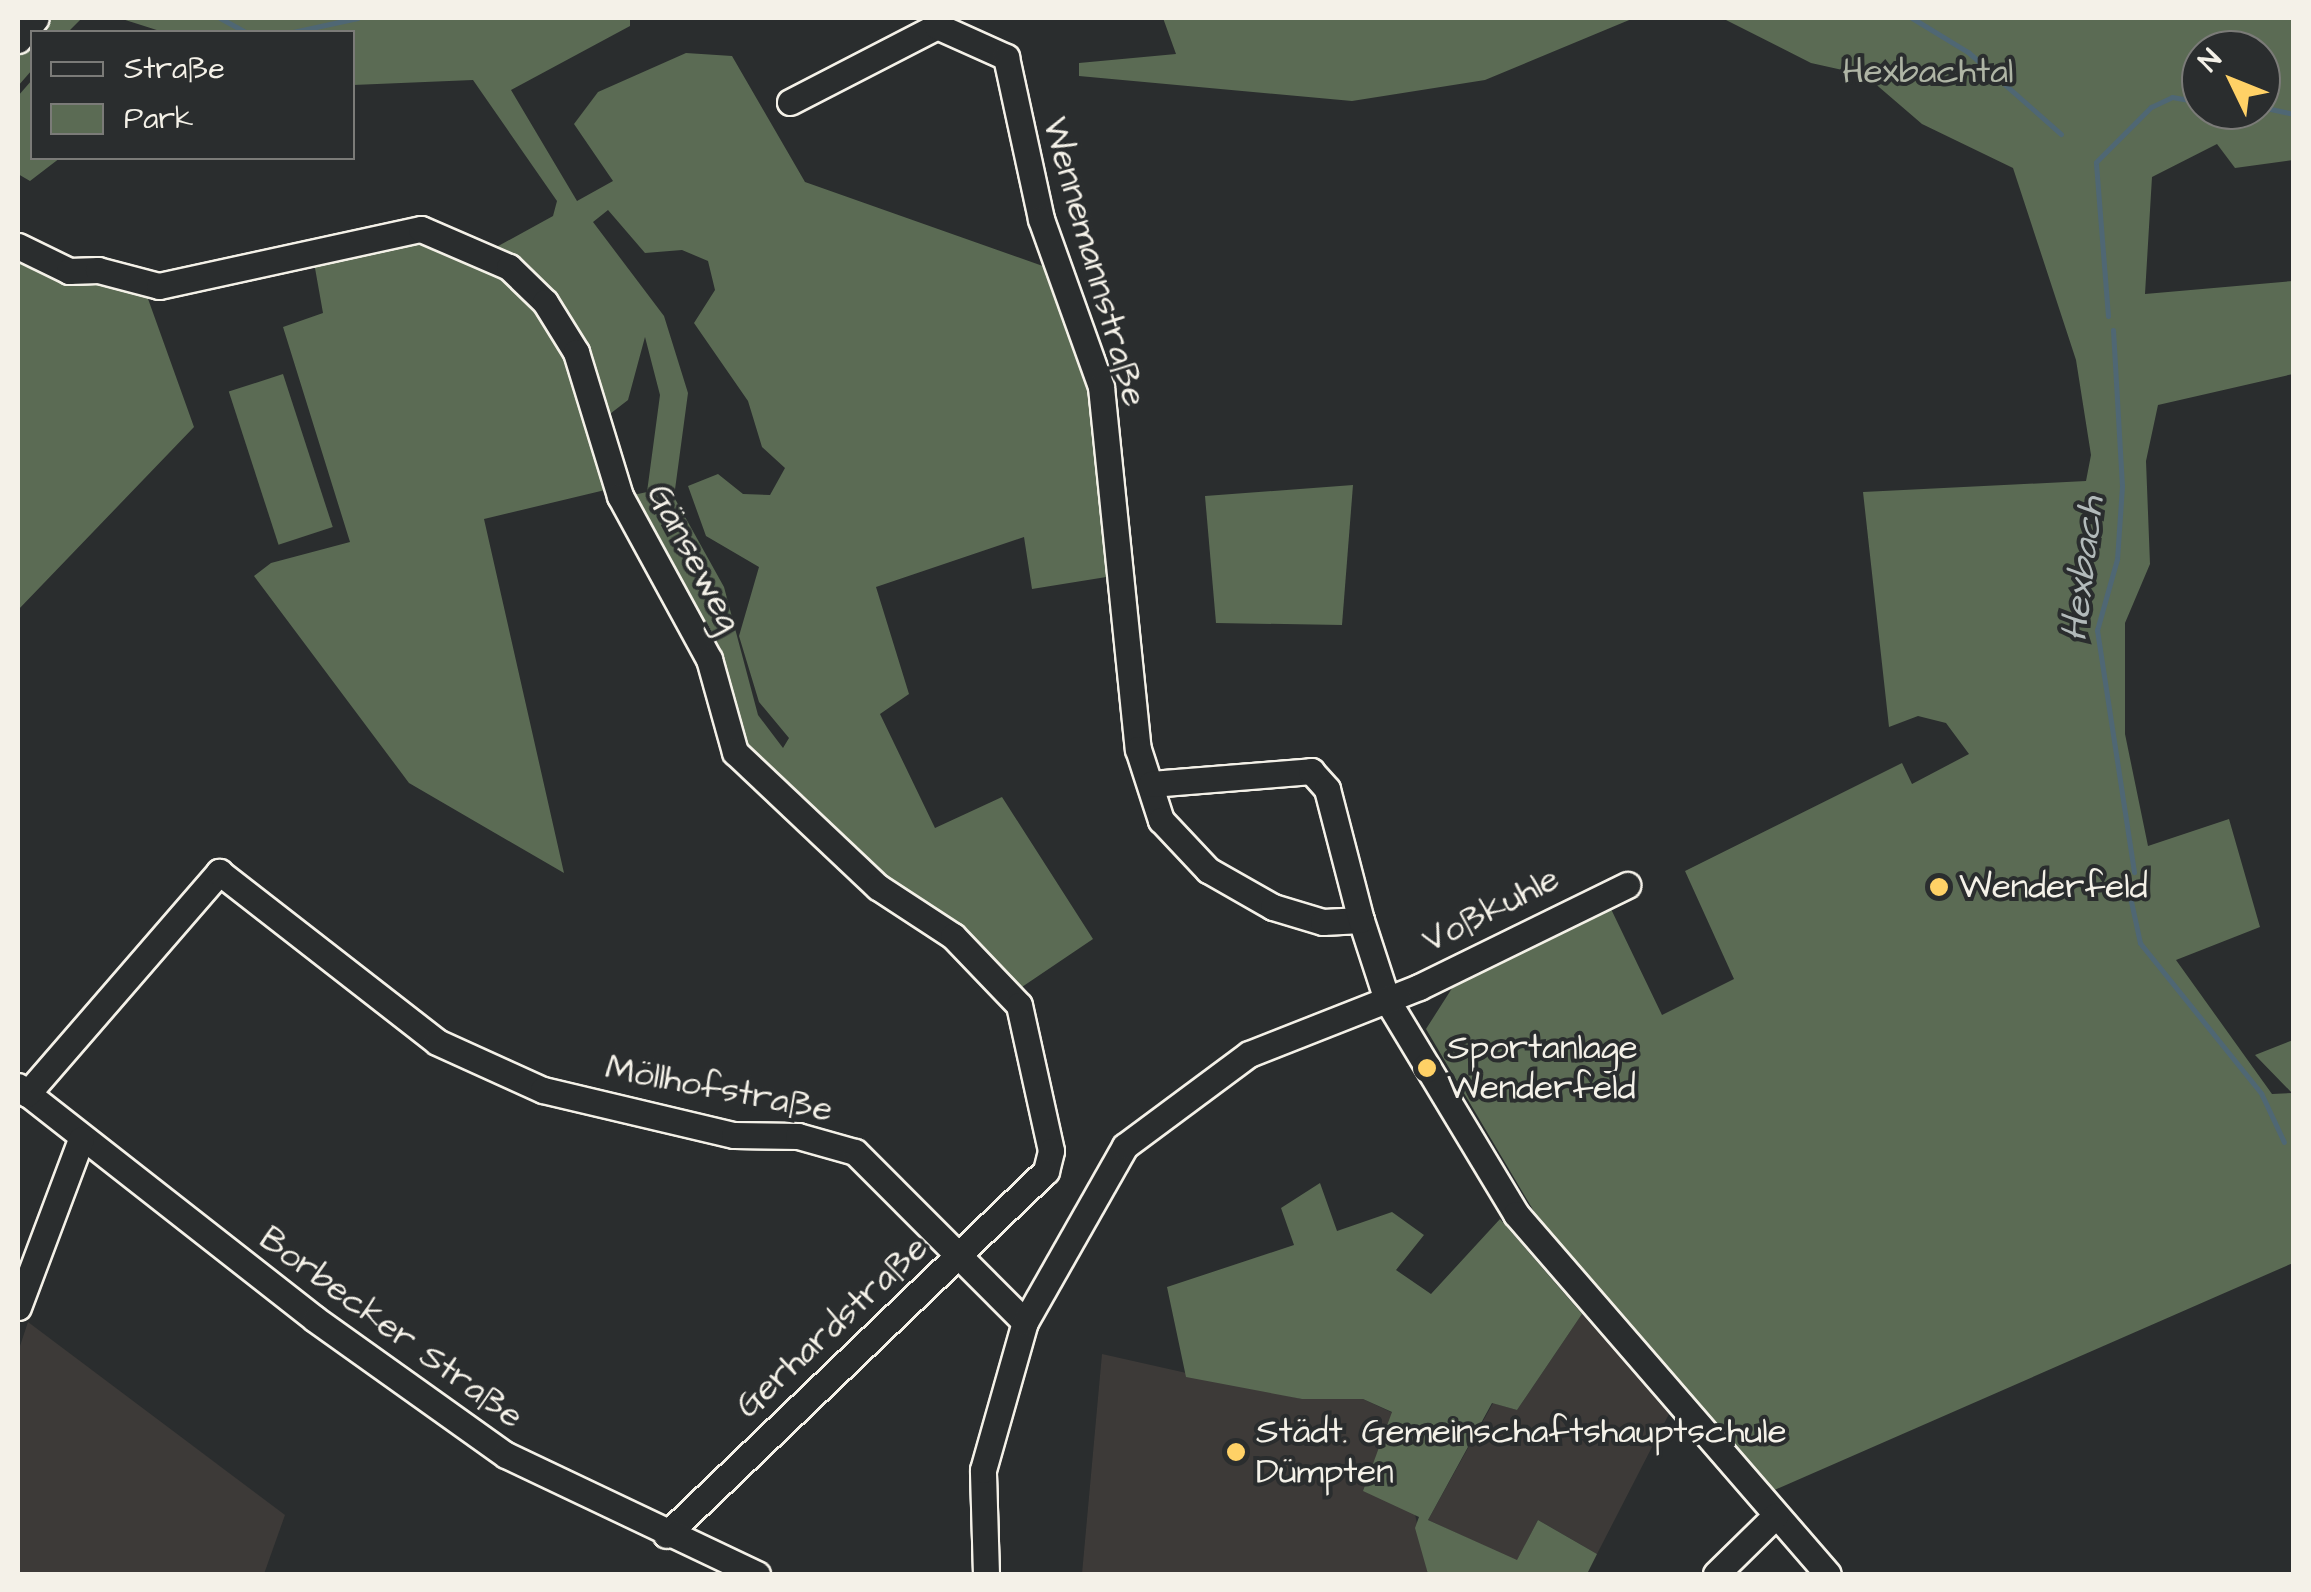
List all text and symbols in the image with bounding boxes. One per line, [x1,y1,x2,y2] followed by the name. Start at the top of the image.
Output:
[30,30,355,160] legend
[2181,30,2281,130] north arrow
[2190,41,2230,80] text: N
[124,48,225,90] text: Straße
[1842,51,2014,93] park label: Hexbachtal
[124,98,193,140] text: Park
[1033,113,1155,411] street label: Wennemannstraße
[638,477,750,639] street label: Gänseweg
[2053,494,2115,644] water label: Hexbach
[1416,858,1566,962] street label: Voßkuhle
[1959,866,2148,908] place label: Wenderfeld
[1928,876,1950,898] marker: Wenderfeld
[1447,1027,1638,1109] place label: Sportanlage Wenderfeld
[602,1046,836,1132] street label: Möllhofstraße
[1416,1057,1438,1079] marker: Sportanlage Wenderfeld
[251,1218,531,1438] street label: Borbecker Straße
[727,1227,937,1427] street label: Gerhardstraße
[1256,1411,1787,1493] place label: Städt. Gemeinschaftshauptschule Dümpten
[1225,1441,1247,1463] marker: Städt. Gemeinschaftshauptschule Dümpten

